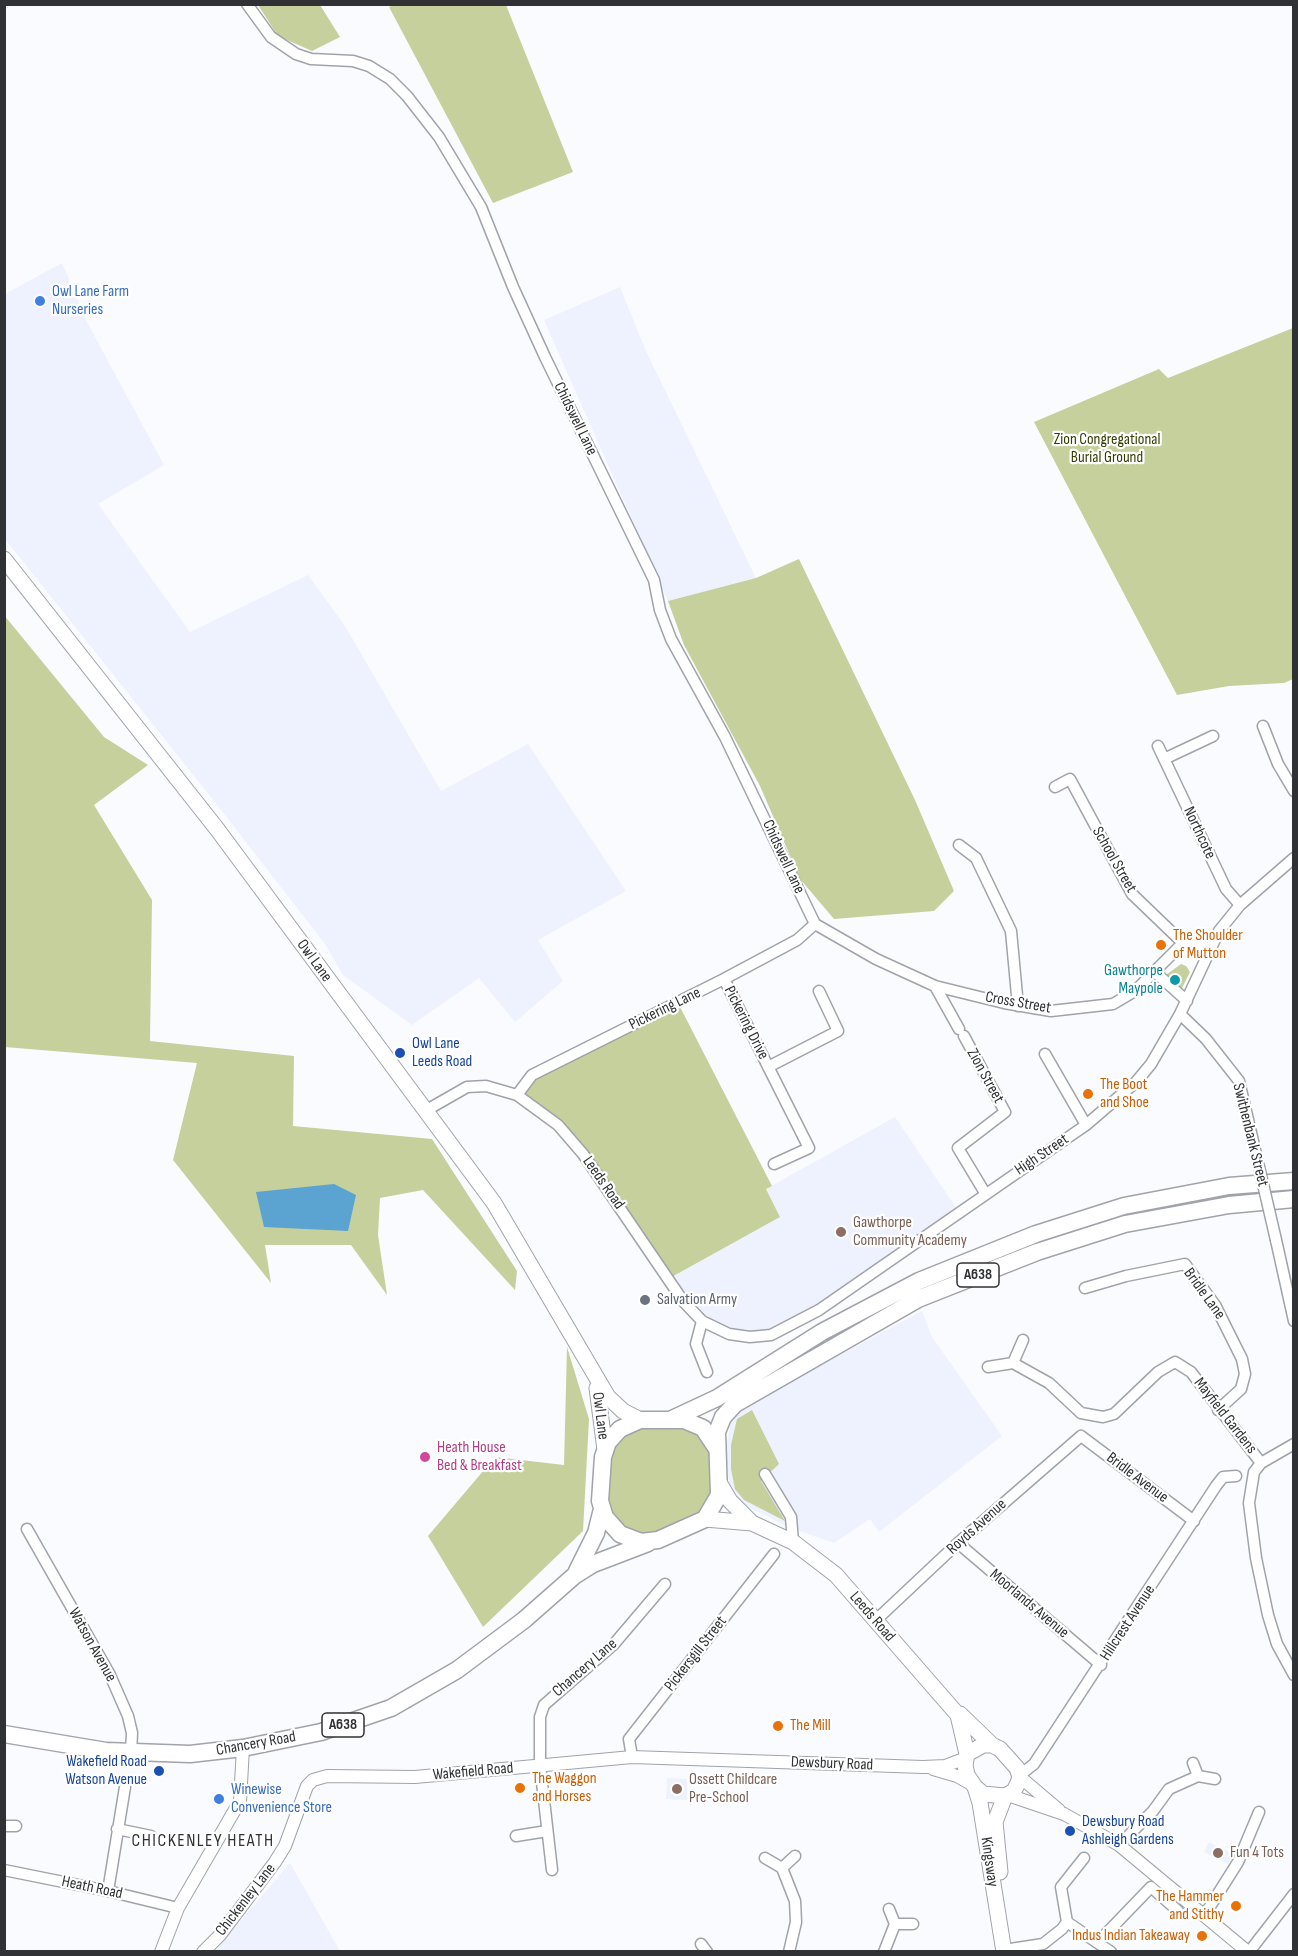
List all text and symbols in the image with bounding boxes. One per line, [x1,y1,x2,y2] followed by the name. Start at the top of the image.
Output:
[52,282,129,320] place label: Owl Lane Farm Nurseries
[33,294,47,308] marker: Owl Lane Farm Nurseries
[549,379,601,459] street label: Chidswell Lane
[1054,430,1160,468] park label: Zion Congregational Burial Ground
[1179,804,1219,862] street label: Northcote
[758,817,808,897] street label: Chidswell Lane
[1088,824,1140,896] street label: School Street
[1173,926,1243,964] place label: The Shoulder of Mutton
[292,936,336,986] street label: Owl Lane
[1154,938,1168,952] marker: The Shoulder of Mutton
[1104,961,1163,999] place label: Gawthorpe Maypole
[1168,973,1182,987] marker: Gawthorpe Maypole
[626,983,704,1035] street label: Pickering Lane
[719,983,773,1063] street label: Pickering Drive
[984,988,1052,1018] street label: Cross Street
[412,1034,472,1072] place label: Owl Lane Leeds Road
[962,1045,1008,1107] street label: Zion Street
[393,1046,407,1060] marker: Owl Lane Leeds Road
[1100,1075,1149,1113] place label: The Boot and Shoe
[1228,1081,1272,1189] street label: Swithenbank Street
[1081,1087,1095,1101] marker: The Boot and Shoe
[1011,1130,1073,1180] street label: High Street
[578,1153,628,1213] street label: Leeds Road
[853,1213,967,1251] place label: Gawthorpe Community Academy
[834,1225,848,1239] marker: Gawthorpe Community Academy
[957,1263,999,1287] road number: A638
[1179,1265,1229,1323] street label: Bridle Lane
[657,1290,737,1310] place label: Salvation Army
[638,1293,652,1307] marker: Salvation Army
[1189,1374,1261,1458] street label: Mayfield Gardens
[588,1391,612,1441] street label: Owl Lane
[437,1438,522,1476] place label: Heath House Bed & Breakfast
[1102,1449,1172,1507] street label: Bridle Avenue
[418,1450,432,1464] marker: Heath House Bed & Breakfast
[943,1495,1011,1559] street label: Royds Avenue
[986,1565,1072,1643] street label: Moorlands Avenue
[1096,1582,1160,1664] street label: Hillcrest Avenue
[845,1588,899,1646] street label: Leeds Road
[64,1605,120,1685] street label: Watson Avenue
[661,1613,731,1695] street label: Pickersgill Street
[549,1635,621,1701] street label: Chancery Lane
[322,1713,364,1737] road number: A638
[790,1716,831,1736] place label: The Mill
[771,1719,785,1733] marker: The Mill
[215,1728,297,1760] street label: Chancery Road
[65,1752,147,1790] place label: Wakefield Road Watson Avenue
[790,1753,874,1775] street label: Dewsbury Road
[432,1759,514,1785] street label: Wakefield Road
[152,1764,166,1778] marker: Wakefield Road Watson Avenue
[532,1769,597,1807] place label: The Waggon and Horses
[689,1770,777,1808] place label: Ossett Childcare Pre-School
[231,1780,332,1818] place label: Winewise Convenience Store
[513,1781,527,1795] marker: The Waggon and Horses
[670,1782,684,1796] marker: Ossett Childcare Pre-School
[212,1792,226,1806] marker: Winewise Convenience Store
[1082,1812,1174,1850] place label: Dewsbury Road Ashleigh Gardens
[1063,1824,1077,1838] marker: Dewsbury Road Ashleigh Gardens
[131,1830,275,1852] district label: CHICKENLEY HEATH
[976,1836,1002,1888] street label: Kingsway
[1230,1843,1284,1863] place label: Fun 4 Tots
[1211,1846,1225,1860] marker: Fun 4 Tots
[212,1860,280,1940] street label: Chickenley Lane
[60,1872,124,1904] street label: Heath Road
[1156,1887,1224,1925] place label: The Hammer and Stithy
[1229,1899,1243,1913] marker: The Hammer and Stithy
[1072,1926,1190,1946] place label: Indus Indian Takeaway
[1195,1929,1209,1943] marker: Indus Indian Takeaway

